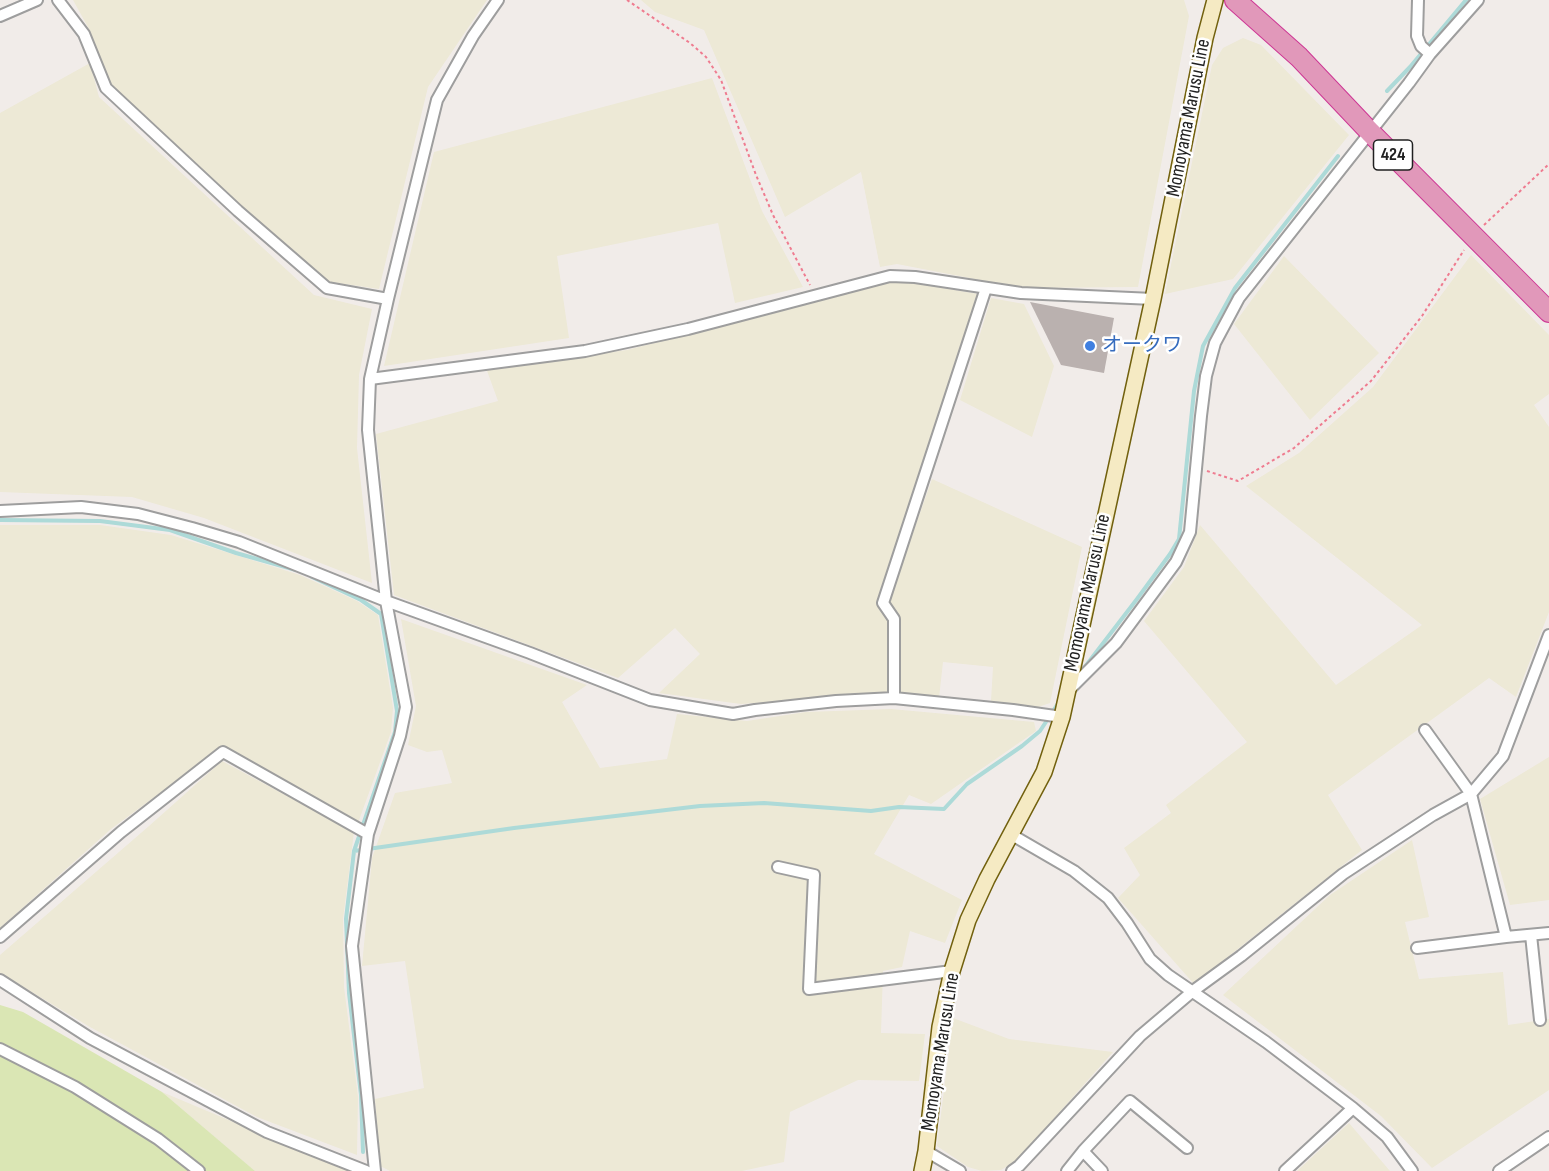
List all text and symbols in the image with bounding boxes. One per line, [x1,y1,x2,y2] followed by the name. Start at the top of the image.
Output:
[1162,37,1216,199] street label: Momoyama Marusu Line
[1374,140,1412,170] road number: 424
[1102,334,1182,358] place label: オークワ
[1083,339,1097,353] marker: オークワ
[1060,512,1116,674] street label: Momoyama Marusu Line
[917,971,965,1133] street label: Momoyama Marusu Line

